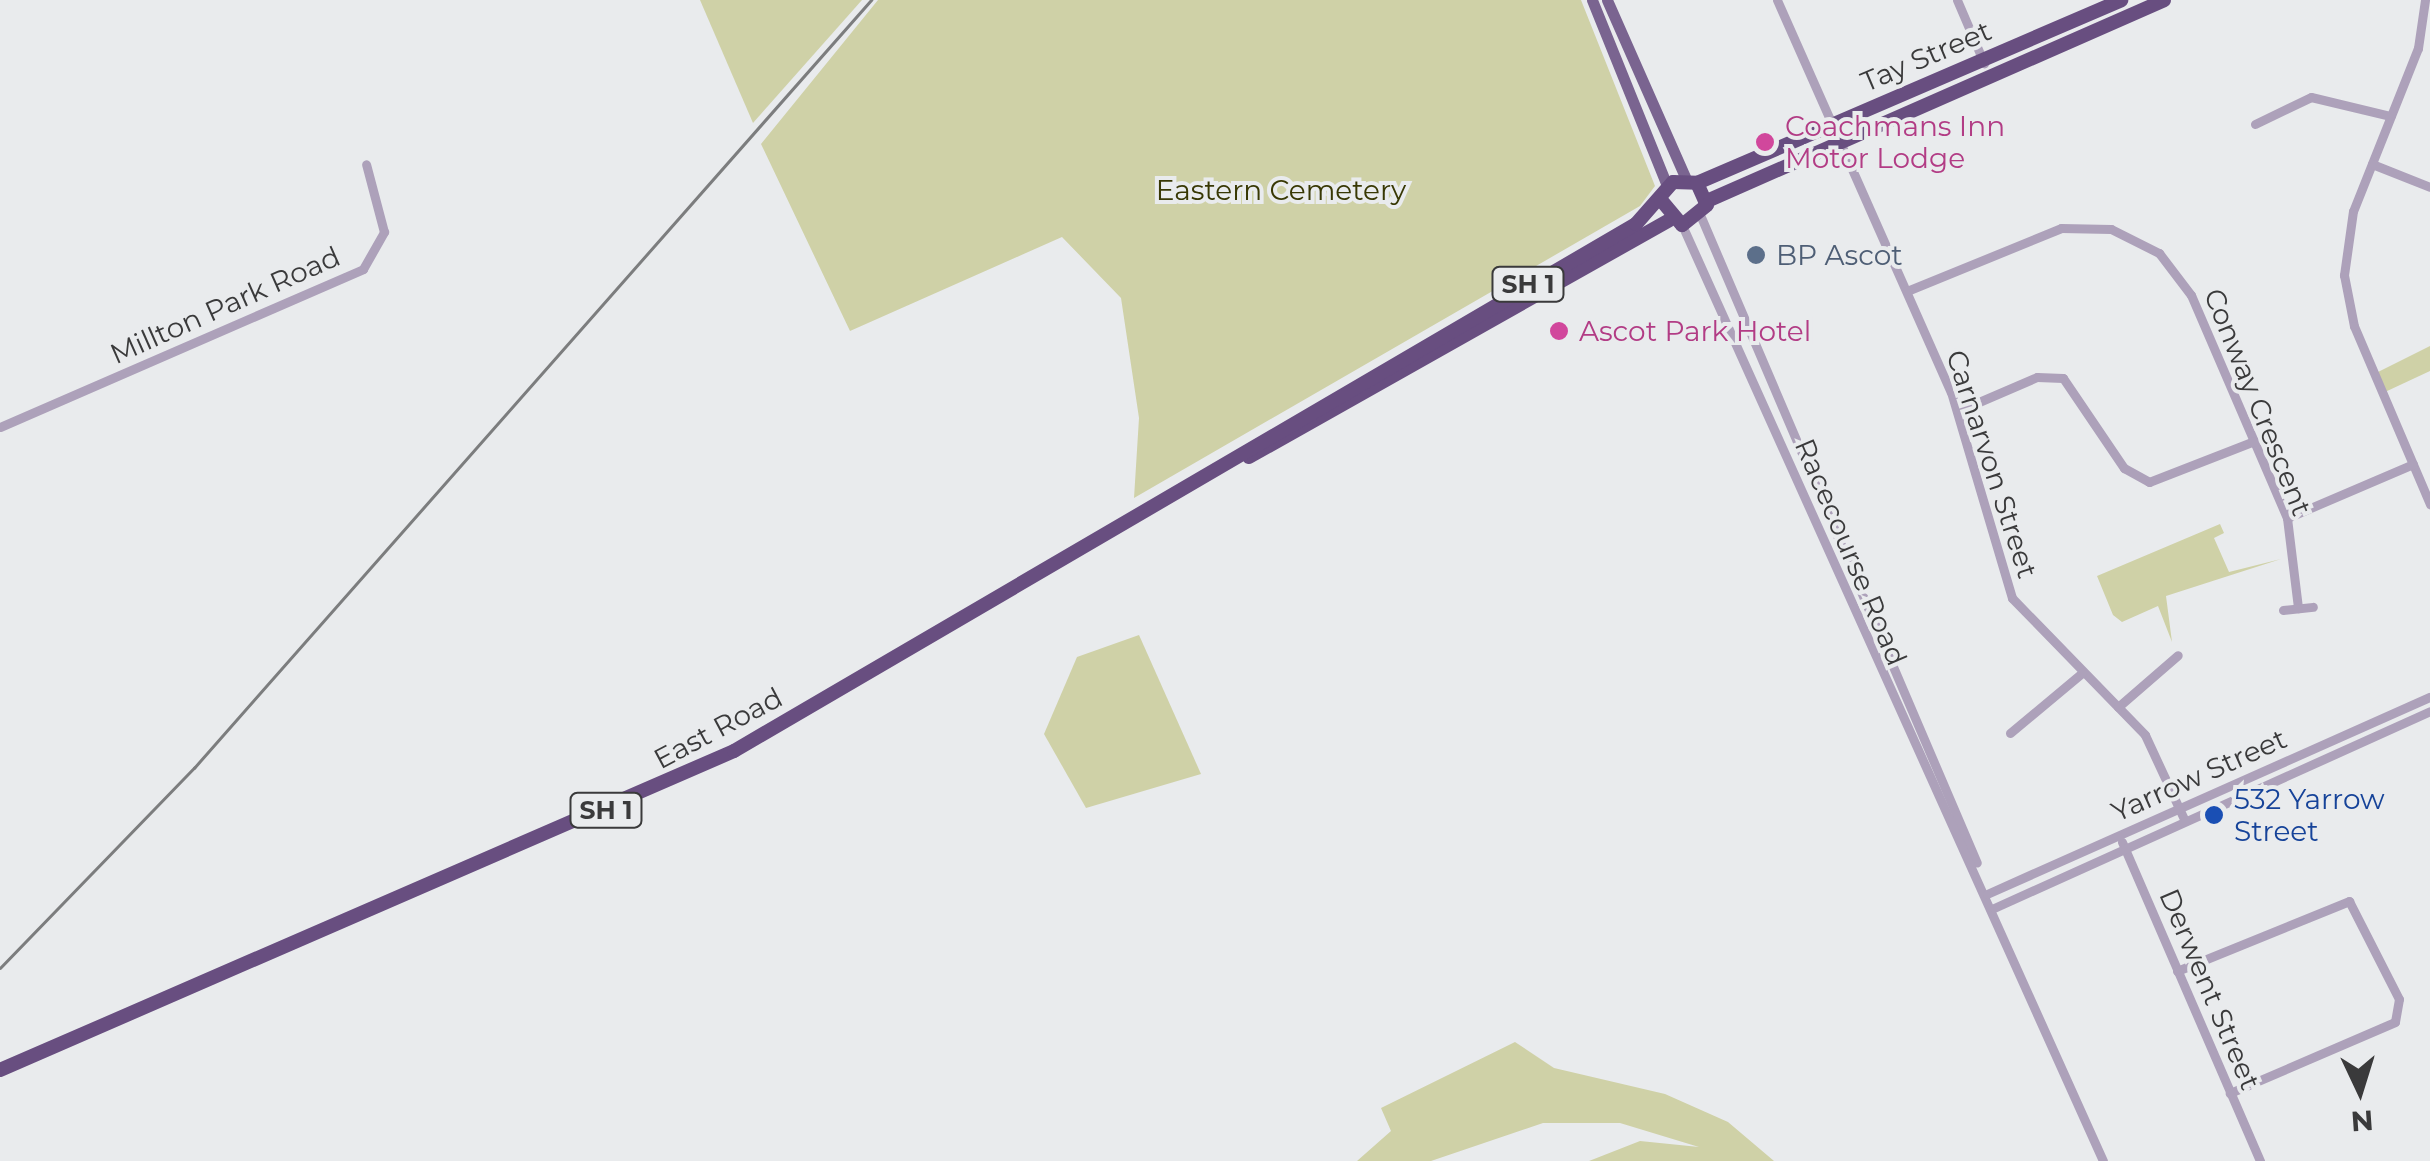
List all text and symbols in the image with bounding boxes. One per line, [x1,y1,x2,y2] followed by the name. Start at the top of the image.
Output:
[1856,13,1996,99] street label: Tay Street
[1785,109,2005,175] place label: Coachmans Inn Motor Lodge
[1754,131,1776,153] marker: Coachmans Inn Motor Lodge
[1156,173,1406,207] park label: Eastern Cemetery
[1776,238,1903,272] place label: BP Ascot
[105,239,345,371] street label: Millton Park Road
[1745,244,1767,266] marker: BP Ascot
[1490,264,1566,304] road number: SH 1
[2197,284,2319,520] street label: Conway Crescent
[1579,314,1811,348] place label: Ascot Park Hotel
[1548,320,1570,342] marker: Ascot Park Hotel
[1939,346,2045,582] street label: Carnarvon Street
[1788,433,1914,671] street label: Racecourse Road
[648,680,788,776] street label: East Road
[2106,721,2292,829] street label: Yarrow Street
[2234,782,2385,848] place label: 532 Yarrow Street
[568,790,644,830] road number: SH 1
[2203,804,2225,826] marker: 532 Yarrow Street
[2153,883,2267,1095] street label: Derwent Street
[2310,1041,2410,1141] north arrow
[2350,1103,2375,1139] text: N

